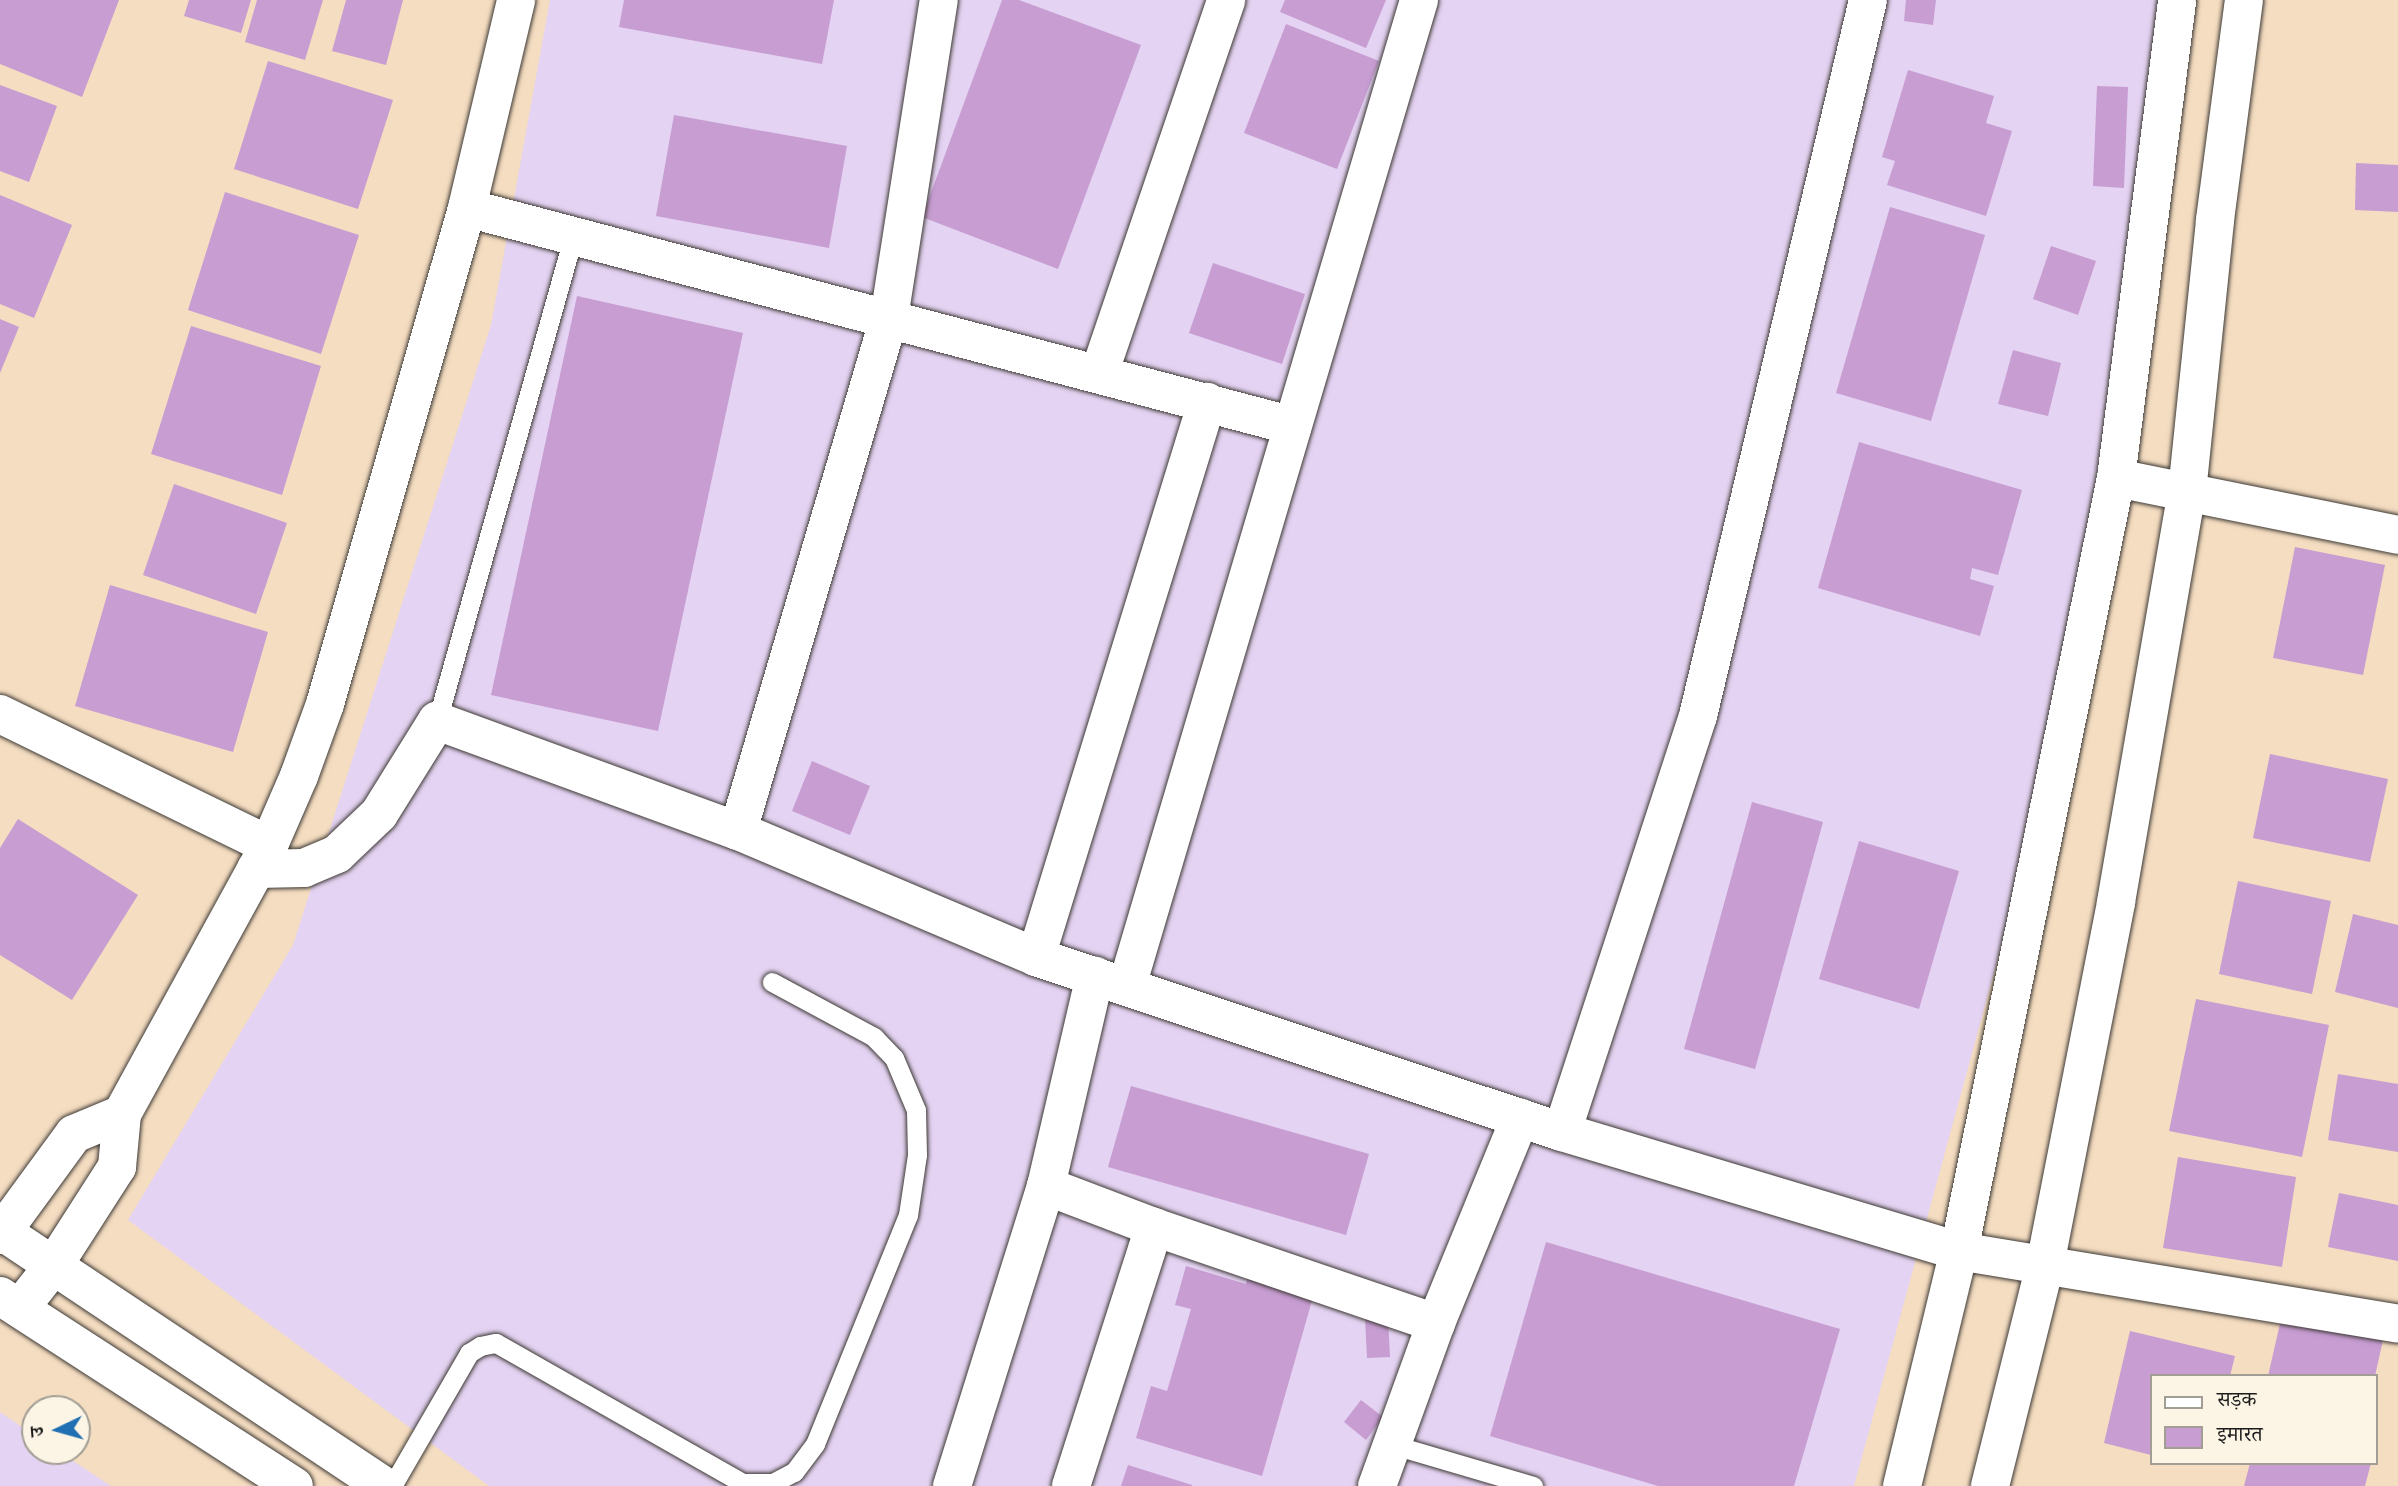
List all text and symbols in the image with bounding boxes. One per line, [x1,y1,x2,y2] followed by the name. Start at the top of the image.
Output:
[2150,1374,2377,1465] legend
[2217,1387,2256,1413] text: सड़क
[21,1395,91,1465] north arrow
[2217,1422,2263,1448] text: इमारत
[25,1426,49,1438] text: उ

